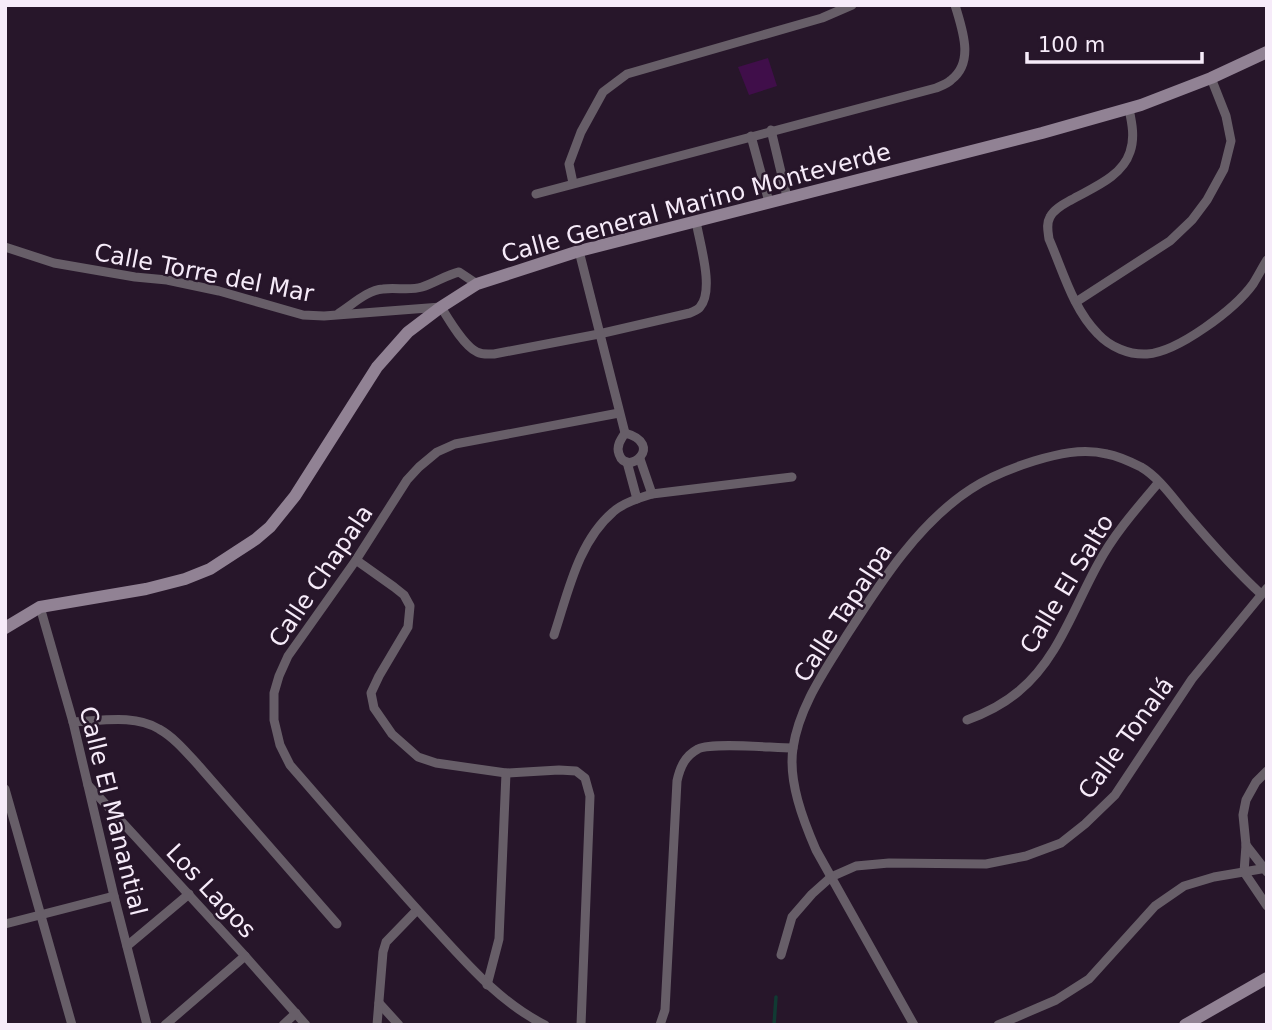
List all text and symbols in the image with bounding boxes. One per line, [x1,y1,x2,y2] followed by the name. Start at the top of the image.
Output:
[1027,21,1202,65] scale bar
[1038,33,1105,57] text: 100 m
[498,137,894,269] street label: Calle General Marino Monteverde
[92,238,316,308] street label: Calle Torre del Mar
[263,500,379,652] street label: Calle Chapala
[1014,509,1120,659] street label: Calle El Salto
[788,539,898,687] street label: Calle Tapalpa
[1072,672,1180,804] street label: Calle Tonalá
[73,703,153,919] street label: Calle El Manantial
[160,838,262,944] street label: Los Lagos

